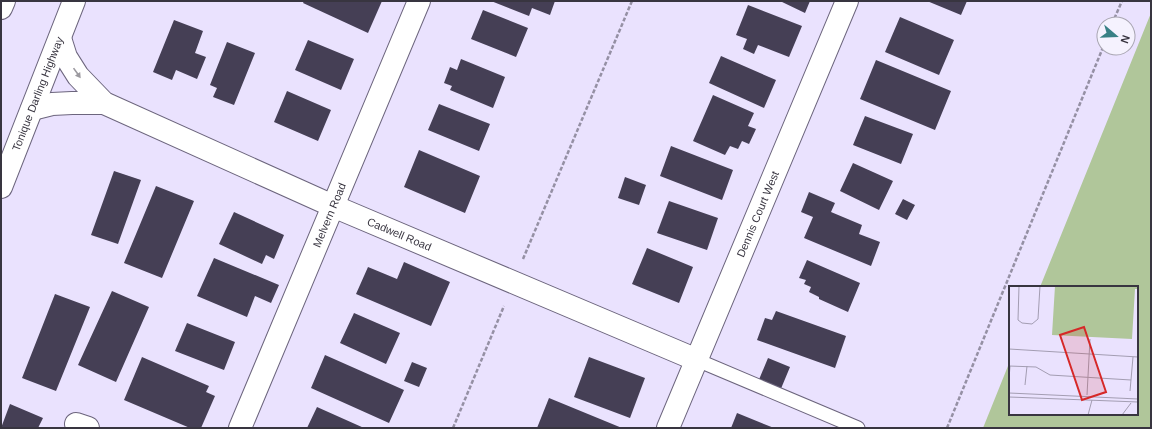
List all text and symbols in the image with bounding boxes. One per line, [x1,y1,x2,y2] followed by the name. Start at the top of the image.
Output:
[1096,16,1136,56] north arrow
[1118,34,1132,45] text: N
[10,35,66,153] street label: Tonique Darling Highway
[73,68,81,78] one-way arrow
[734,169,781,259] street label: Dennis Court West
[311,181,348,249] street label: Melvern Road
[365,215,433,253] street label: Cadwell Road
[1009,286,1138,415] inset map

